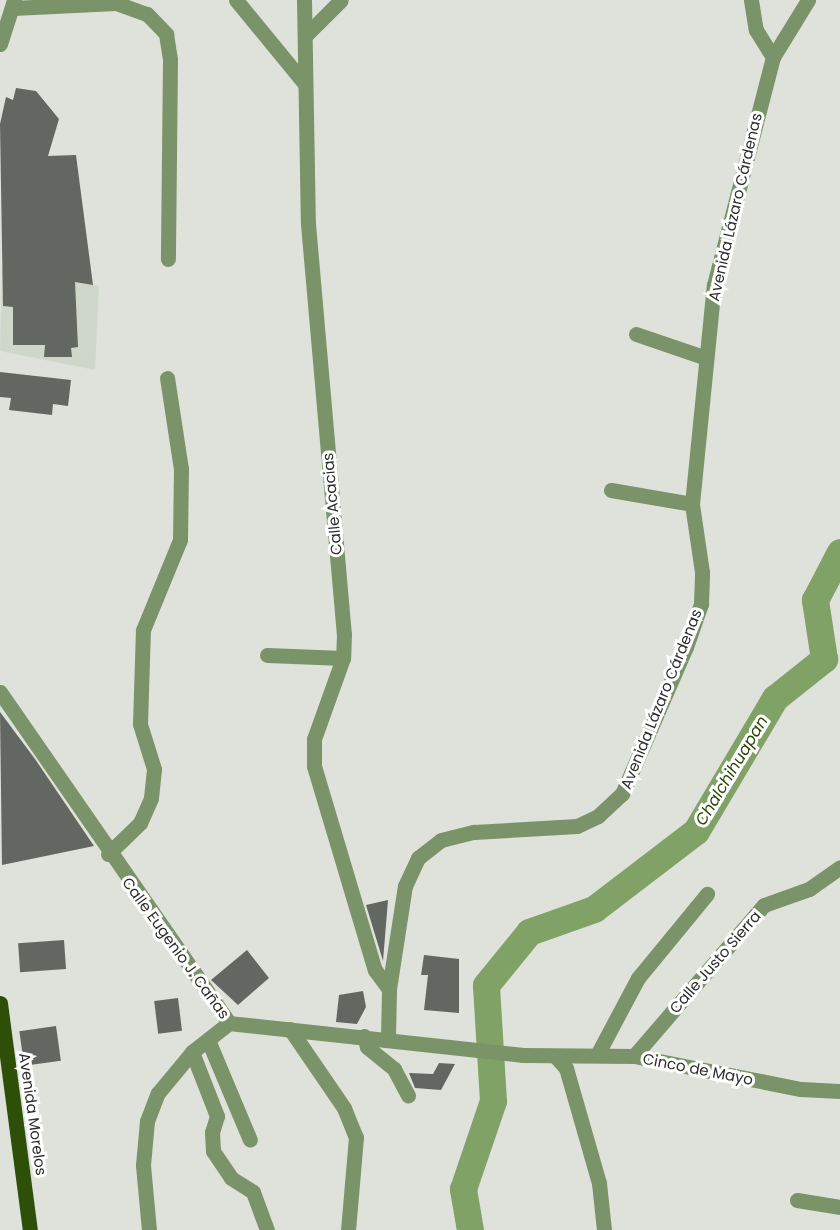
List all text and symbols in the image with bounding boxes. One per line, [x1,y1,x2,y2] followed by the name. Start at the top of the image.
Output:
[705,111,765,303] street label: Avenida Lázaro Cárdenas
[319,452,345,556] street label: Calle Acacias
[617,606,705,792] street label: Avenida Lázaro Cárdenas
[692,713,772,829] water label: Chalchihuapan
[119,874,233,1022] street label: Calle Eugenio J. Cañas
[666,907,764,1017] street label: Calle Justo Sierra
[641,1049,755,1089] street label: Cinco de Mayo
[15,1051,51,1177] street label: Avenida Morelos

